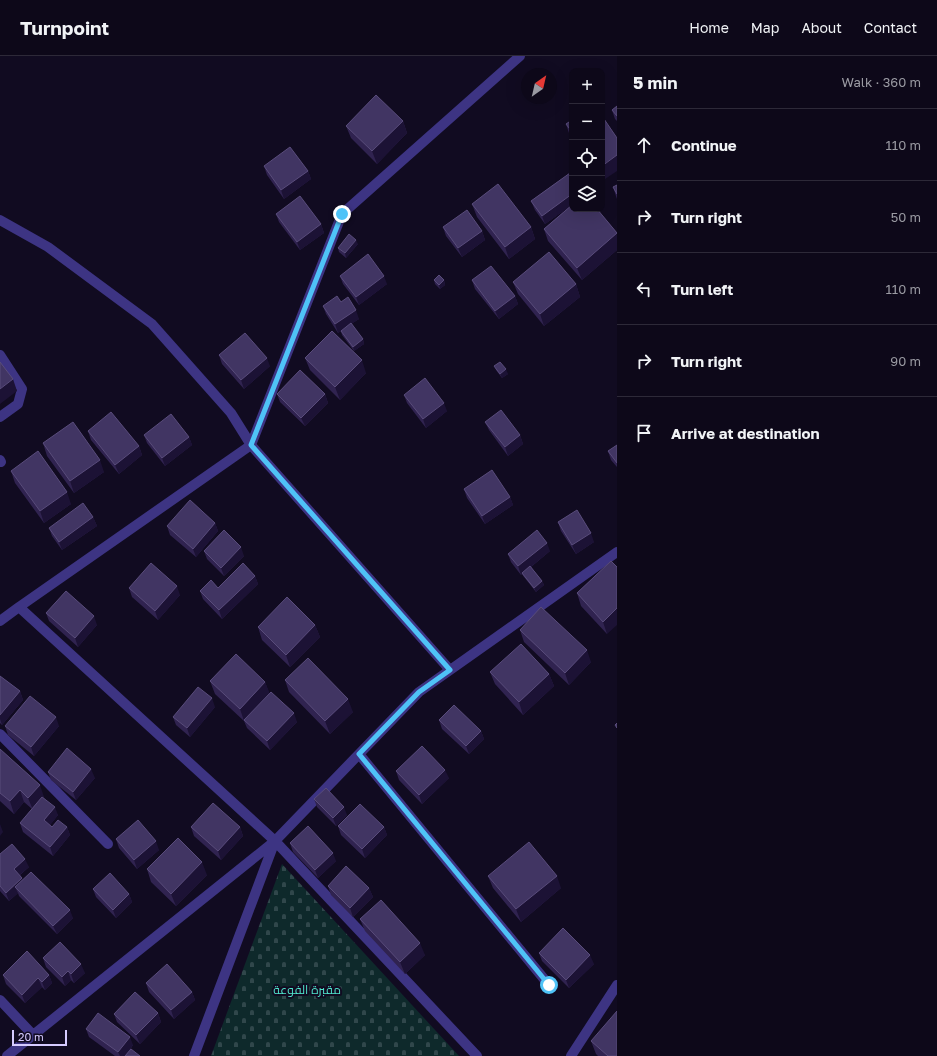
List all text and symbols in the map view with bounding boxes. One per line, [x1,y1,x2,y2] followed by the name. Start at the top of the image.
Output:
[20,16,109,39] text: Turnpoint
[689,19,729,36] text: Home
[751,19,779,36] text: Map
[801,19,842,36] text: About
[864,19,917,36] text: Contact
[521,68,557,104] north arrow
[569,68,605,212] map controls
[569,68,605,104] button: +
[633,72,677,93] text: 5 min
[842,74,921,90] text: Walk · 360 m
[569,104,605,140] button: −
[633,134,655,156] icon: ahead
[671,136,737,154] text: Continue
[886,137,921,153] text: 110 m
[569,140,605,176] button: locate
[569,176,605,212] button: layers
[333,205,351,223] route end
[633,206,655,228] icon: right
[671,208,742,226] text: Turn right
[891,209,921,225] text: 50 m
[633,278,655,300] icon: left
[671,280,733,298] text: Turn left
[886,281,921,297] text: 110 m
[633,350,655,372] icon: right
[671,352,742,370] text: Turn right
[890,353,921,369] text: 90 m
[633,422,655,444] icon: arrive
[671,424,820,442] text: Arrive at destination
[540,976,558,994] route start
[273,982,341,997] park label: مقبرة الفوعة
[12,1028,67,1047] scale bar
[18,1030,44,1043] text: 20 m

